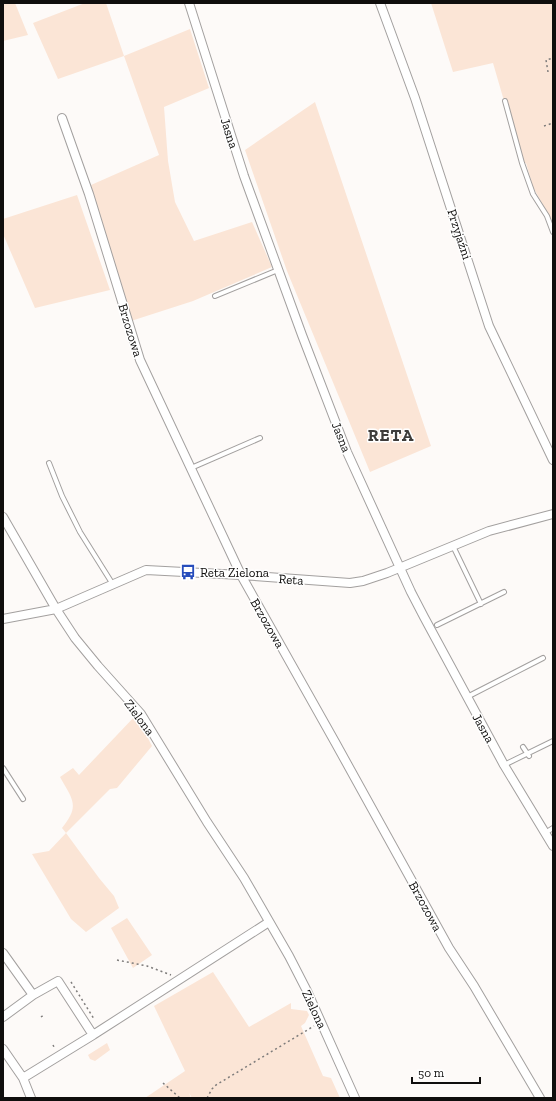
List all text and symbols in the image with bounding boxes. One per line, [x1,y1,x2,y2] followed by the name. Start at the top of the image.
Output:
[218,116,242,151] street label: Jasna
[443,207,475,262] street label: Przyjaźni
[115,302,146,359] street label: Brzozowa
[329,420,355,455] street label: Jasna
[368,425,414,445] district label: RETA
[179,563,197,581] bus stop icon: Reta Zielona
[200,565,270,580] place label: Reta Zielona
[278,571,305,588] street label: Reta
[247,596,288,651] street label: Brzozowa
[121,696,158,739] street label: Zielona
[469,711,498,746] street label: Jasna
[406,879,446,934] street label: Brzozowa
[299,987,330,1032] street label: Zielona
[412,1059,480,1085] scale bar
[418,1066,445,1080] text: 50 m

